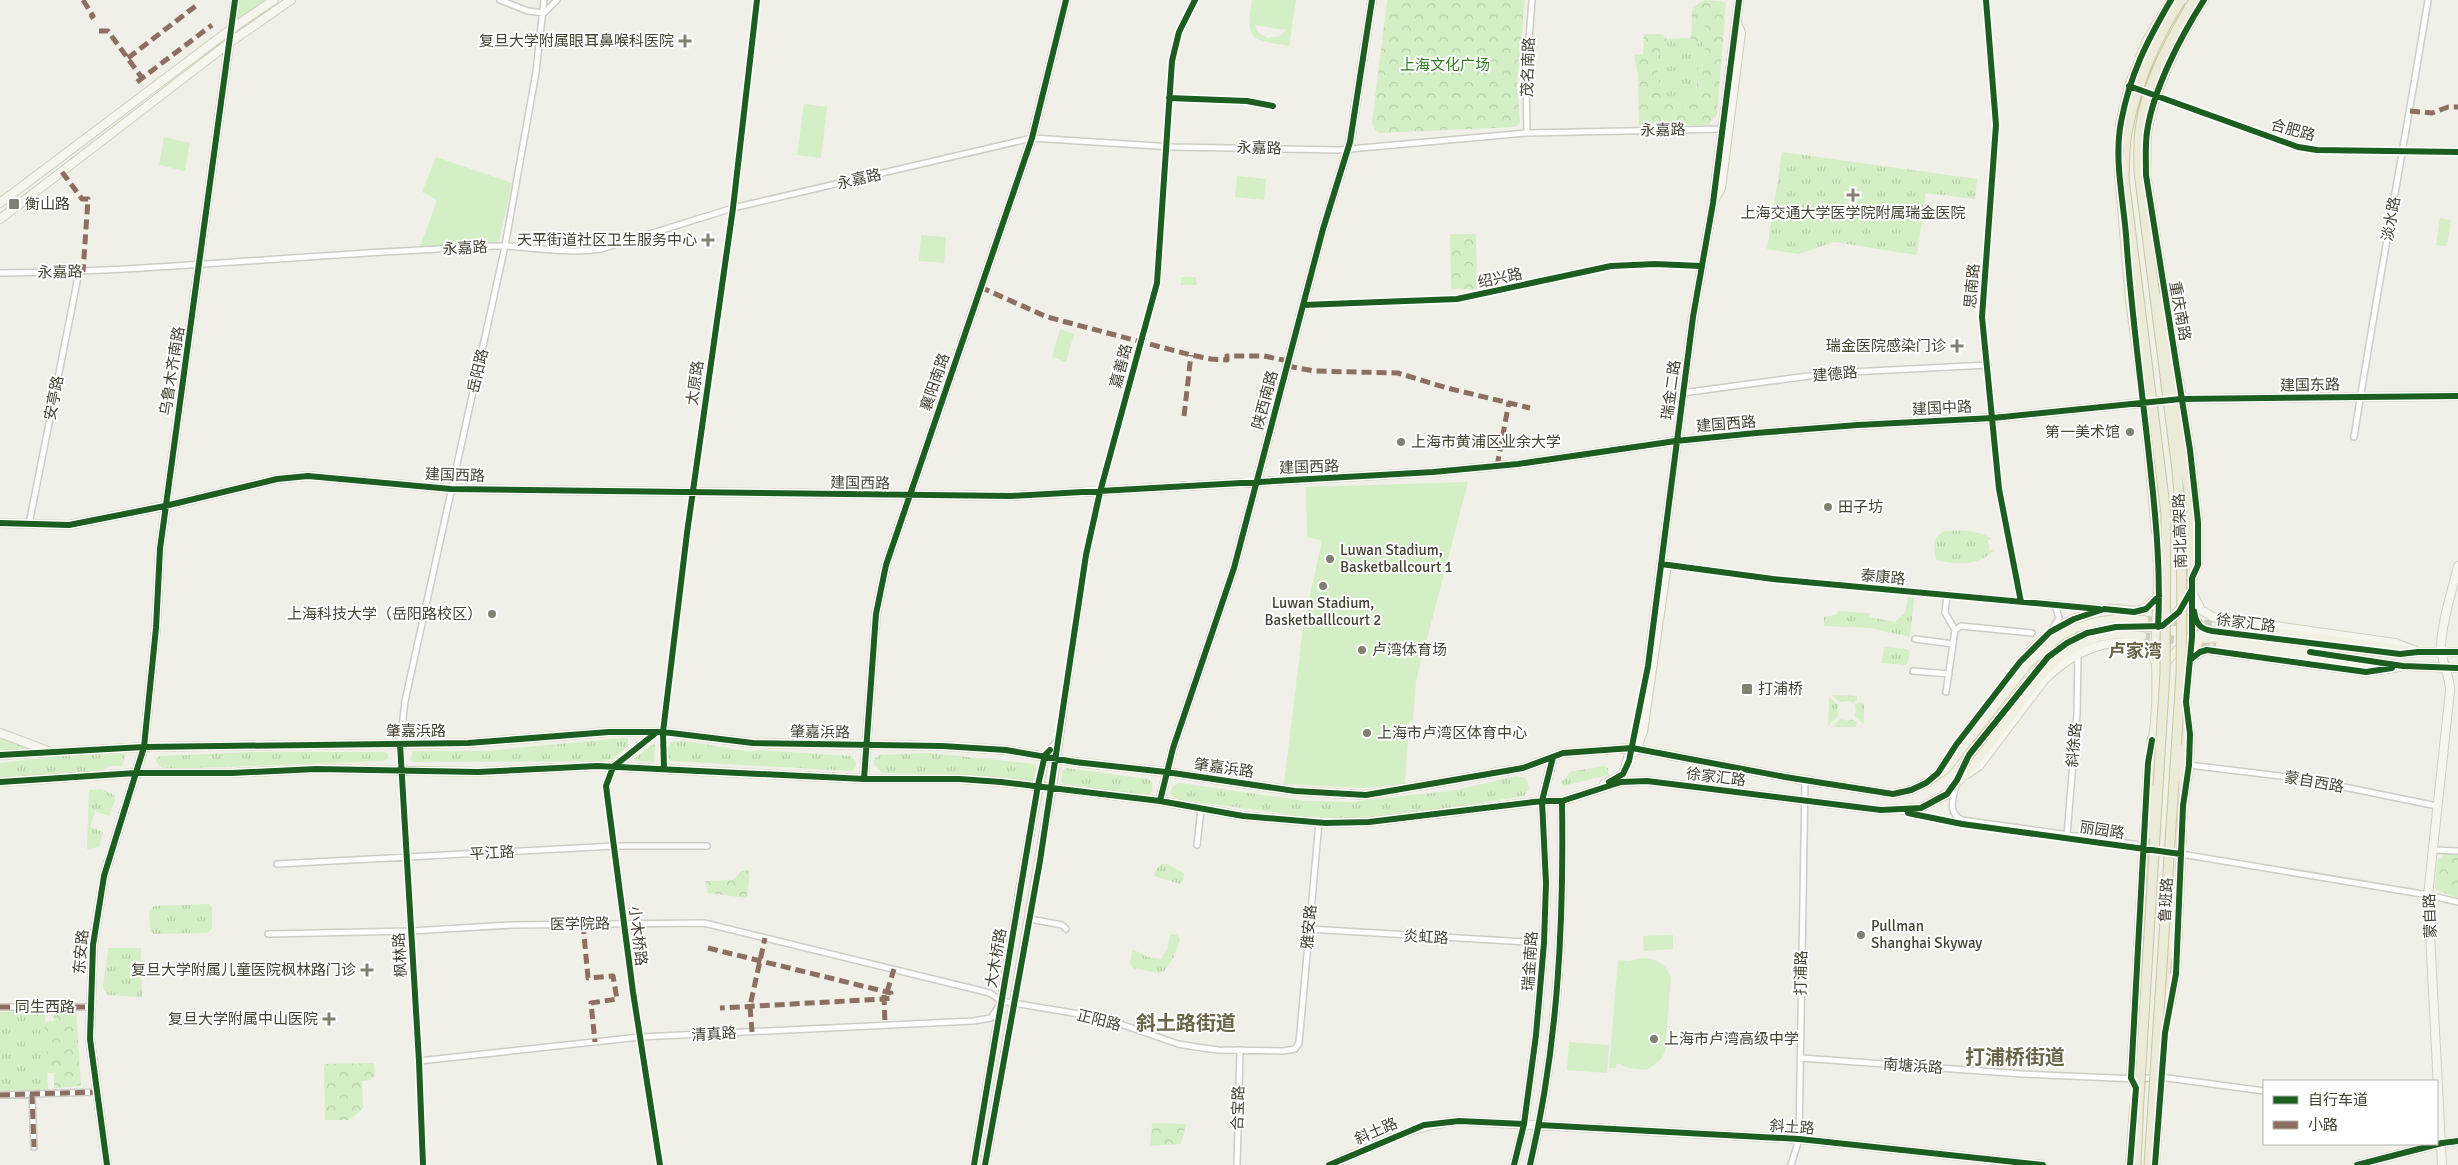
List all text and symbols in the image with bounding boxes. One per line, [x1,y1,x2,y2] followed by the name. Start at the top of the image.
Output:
[479,32,674,50] place label: 复旦大学附属眼耳鼻喉科医院
[678,34,692,48] marker: 复旦大学附属眼耳鼻喉科医院
[1518,37,1538,97] street label: 茂名南路
[1400,56,1490,74] park label: 上海文化广场
[2269,115,2317,145] street label: 合肥路
[1640,121,1686,139] street label: 永嘉路
[1236,139,1282,157] street label: 永嘉路
[835,165,883,193] street label: 永嘉路
[1846,188,1860,202] marker: 上海交通大学医学院附属瑞金医院
[25,195,70,213] place label: 衡山路
[2378,195,2404,243] street label: 淡水路
[7,197,21,211] marker: 衡山路
[1740,204,1966,222] place label: 上海交通大学医学院附属瑞金医院
[517,231,697,249] place label: 天平街道社区卫生服务中心
[701,233,715,247] marker: 天平街道社区卫生服务中心
[442,238,488,258] street label: 永嘉路
[37,263,83,281] street label: 永嘉路
[1961,263,1983,309] street label: 思南路
[1476,265,1524,291] street label: 绍兴路
[2166,280,2194,342] street label: 重庆南路
[156,325,188,417] street label: 乌鲁木齐南路
[1826,337,1946,355] place label: 瑞金医院感染门诊
[1950,339,1964,353] marker: 瑞金医院感染门诊
[1106,342,1136,390] street label: 嘉善路
[464,347,492,395] street label: 岳阳路
[917,351,953,413] street label: 襄阳南路
[683,359,707,407] street label: 太原路
[1658,359,1684,421] street label: 瑞金二路
[1812,363,1858,385] street label: 建德路
[1249,369,1281,431] street label: 陕西南路
[41,374,67,422] street label: 安亭路
[2280,375,2340,395] street label: 建国东路
[1912,397,1972,419] street label: 建国中路
[1695,412,1757,436] street label: 建国西路
[2045,423,2120,441] place label: 第一美术馆
[2124,426,2136,438] marker: 第一美术馆
[1411,433,1561,451] place label: 上海市黄浦区业余大学
[1395,436,1407,448] marker: 上海市黄浦区业余大学
[1279,457,1339,477] street label: 建国西路
[425,465,485,485] street label: 建国西路
[830,473,890,493] street label: 建国西路
[2170,493,2190,569] street label: 南北高架路
[1838,498,1883,516] place label: 田子坊
[1822,501,1834,513] marker: 田子坊
[1340,541,1453,576] place label: Luwan Stadium, Basketballcourt 1
[1324,553,1336,565] marker: Luwan Stadium, Basketballcourt 1
[1860,566,1906,588] street label: 泰康路
[1317,580,1329,592] marker: Luwan Stadium, Basketballlcourt 2
[1265,594,1381,629] place label: Luwan Stadium, Basketballlcourt 2
[287,605,482,623] place label: 上海科技大学（岳阳路校区）
[486,608,498,620] marker: 上海科技大学（岳阳路校区）
[2215,610,2277,636] street label: 徐家汇路
[2108,640,2162,662] district label: 卢家湾
[1372,641,1447,659] place label: 卢湾体育场
[1356,644,1368,656] marker: 卢湾体育场
[1758,680,1803,698] place label: 打浦桥
[1740,682,1754,696] marker: 打浦桥
[386,722,446,740] street label: 肇嘉浜路
[790,722,850,742] street label: 肇嘉浜路
[2063,722,2085,768] street label: 斜徐路
[1377,724,1527,742] place label: 上海市卢湾区体育中心
[1361,727,1373,739] marker: 上海市卢湾区体育中心
[1193,755,1255,781] street label: 肇嘉浜路
[1685,764,1747,790] street label: 徐家汇路
[2283,768,2345,796] street label: 蒙自西路
[2078,818,2126,842] street label: 丽园路
[469,843,515,863] street label: 平江路
[2156,877,2176,923] street label: 鲁班路
[2420,893,2440,939] street label: 蒙自路
[1298,904,1320,950] street label: 雅安路
[625,905,651,967] street label: 小木桥路
[550,914,610,934] street label: 医学院路
[1871,917,1982,952] place label: Pullman Shanghai Skyway
[982,927,1010,989] street label: 大木桥路
[1403,927,1449,947] street label: 炎虹路
[70,929,92,975] street label: 东安路
[1855,929,1867,941] marker: Pullman Shanghai Skyway
[1519,930,1541,992] street label: 瑞金南路
[390,932,410,978] street label: 枫林路
[1792,950,1810,996] street label: 打浦路
[131,961,356,979] place label: 复旦大学附属儿童医院枫林路门诊
[360,963,374,977] marker: 复旦大学附属儿童医院枫林路门诊
[15,998,75,1016] street label: 同生西路
[1075,1006,1123,1034] street label: 正阳路
[168,1010,318,1028] place label: 复旦大学附属中山医院
[1136,1011,1236,1036] district label: 斜土路街道
[322,1012,336,1026] marker: 复旦大学附属中山医院
[691,1024,737,1044] street label: 清真路
[1664,1030,1799,1048] place label: 上海市卢湾高级中学
[1648,1033,1660,1045] marker: 上海市卢湾高级中学
[1965,1045,2065,1070] district label: 打浦桥街道
[1882,1055,1944,1077] street label: 南塘浜路
[2263,1080,2438,1145] legend
[1228,1085,1248,1131] street label: 合宝路
[2308,1091,2368,1109] text: 自行车道
[1352,1114,1400,1148] street label: 斜土路
[1769,1116,1815,1138] street label: 斜土路
[2308,1116,2338,1134] text: 小路

